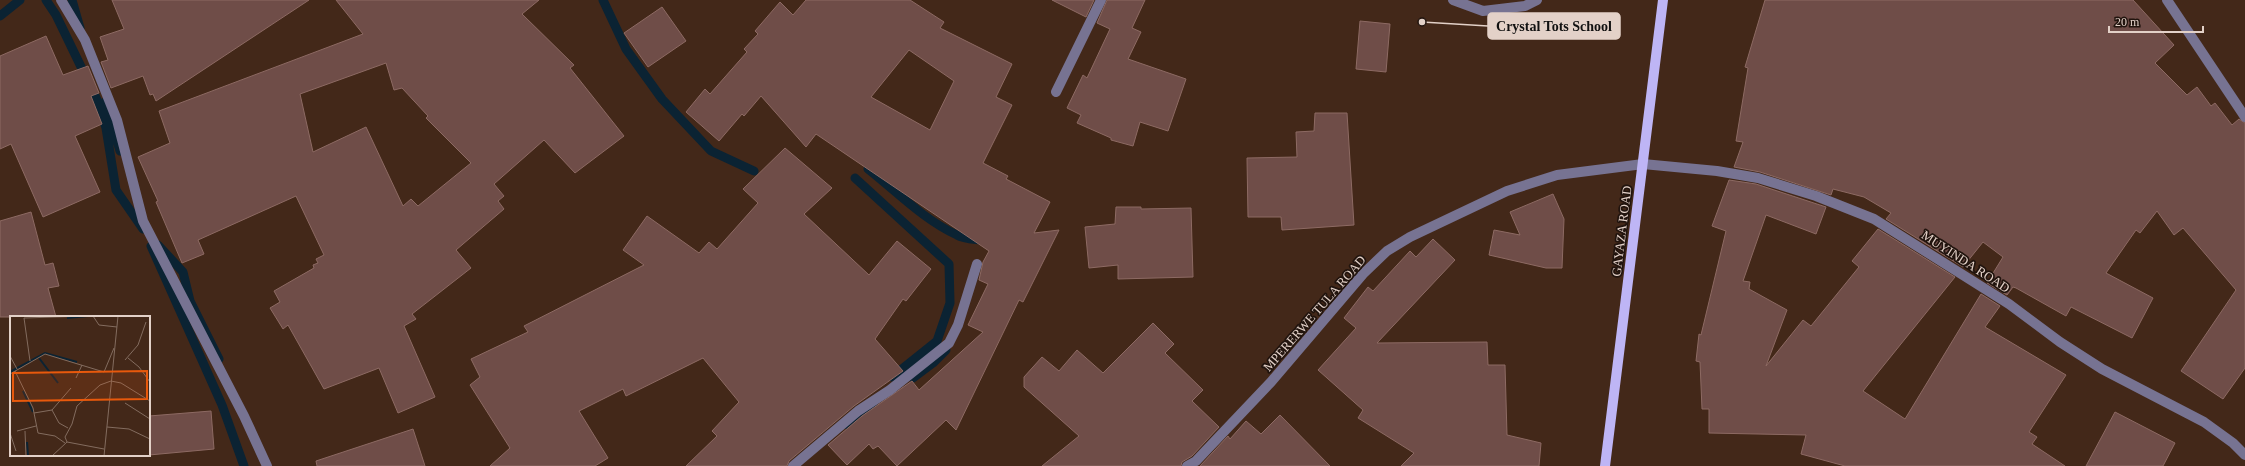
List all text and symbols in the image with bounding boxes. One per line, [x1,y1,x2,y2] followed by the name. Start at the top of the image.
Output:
[2109,8,2203,34] scale bar
[1488,13,1620,39] callout: Crystal Tots School
[2115,15,2140,29] text: 20 m
[1496,19,1612,34] text: Crystal Tots School
[1608,185,1635,277] street label: GAYAZA ROAD
[1919,227,2013,296] street label: MUYINDA ROAD
[1260,252,1369,374] street label: MPERERWE TULA ROAD
[10,316,150,456] inset map

